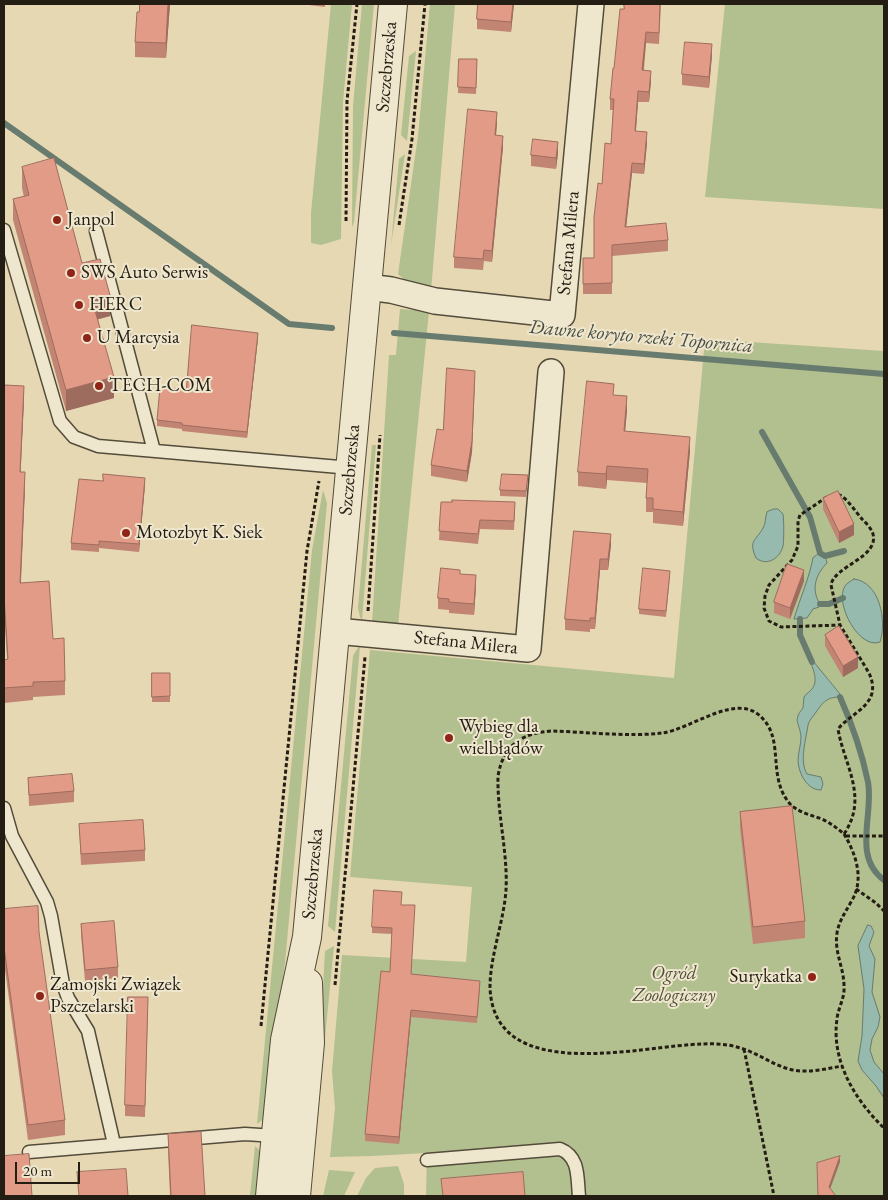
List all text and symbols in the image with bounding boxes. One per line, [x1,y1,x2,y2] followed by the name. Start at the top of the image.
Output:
[372,21,402,113] street label: Szczebrzeska
[553,190,585,296] street label: Stefana Milera
[67,209,115,231] place label: Janpol
[51,214,63,226] marker: Janpol
[81,262,208,284] place label: SWS Auto Serwis
[65,267,77,279] marker: SWS Auto Serwis
[89,294,142,316] place label: HERC
[73,299,85,311] marker: HERC
[528,315,754,359] water label: Dawne koryto rzeki Topornica
[97,327,180,349] place label: U Marcysia
[81,332,93,344] marker: U Marcysia
[109,375,212,397] place label: TECH-COM
[93,380,105,392] marker: TECH-COM
[335,424,365,516] street label: Szczebrzeska
[136,522,263,544] place label: Motozbyt K. Siek
[120,527,132,539] marker: Motozbyt K. Siek
[413,626,519,660] street label: Stefana Milera
[459,716,543,760] place label: Wybieg dla wielbłądów
[443,732,455,744] marker: Wybieg dla wielbłądów
[298,828,328,920] street label: Szczebrzeska
[633,963,715,1007] park label: Ogród Zoologiczny
[730,966,802,988] place label: Surykatka
[806,971,818,983] marker: Surykatka
[50,974,181,1018] place label: Zamojski Związek Pszczelarski
[34,990,46,1002] marker: Zamojski Związek Pszczelarski
[18,1152,82,1184] scale bar
[23,1161,52,1180] text: 20 m

